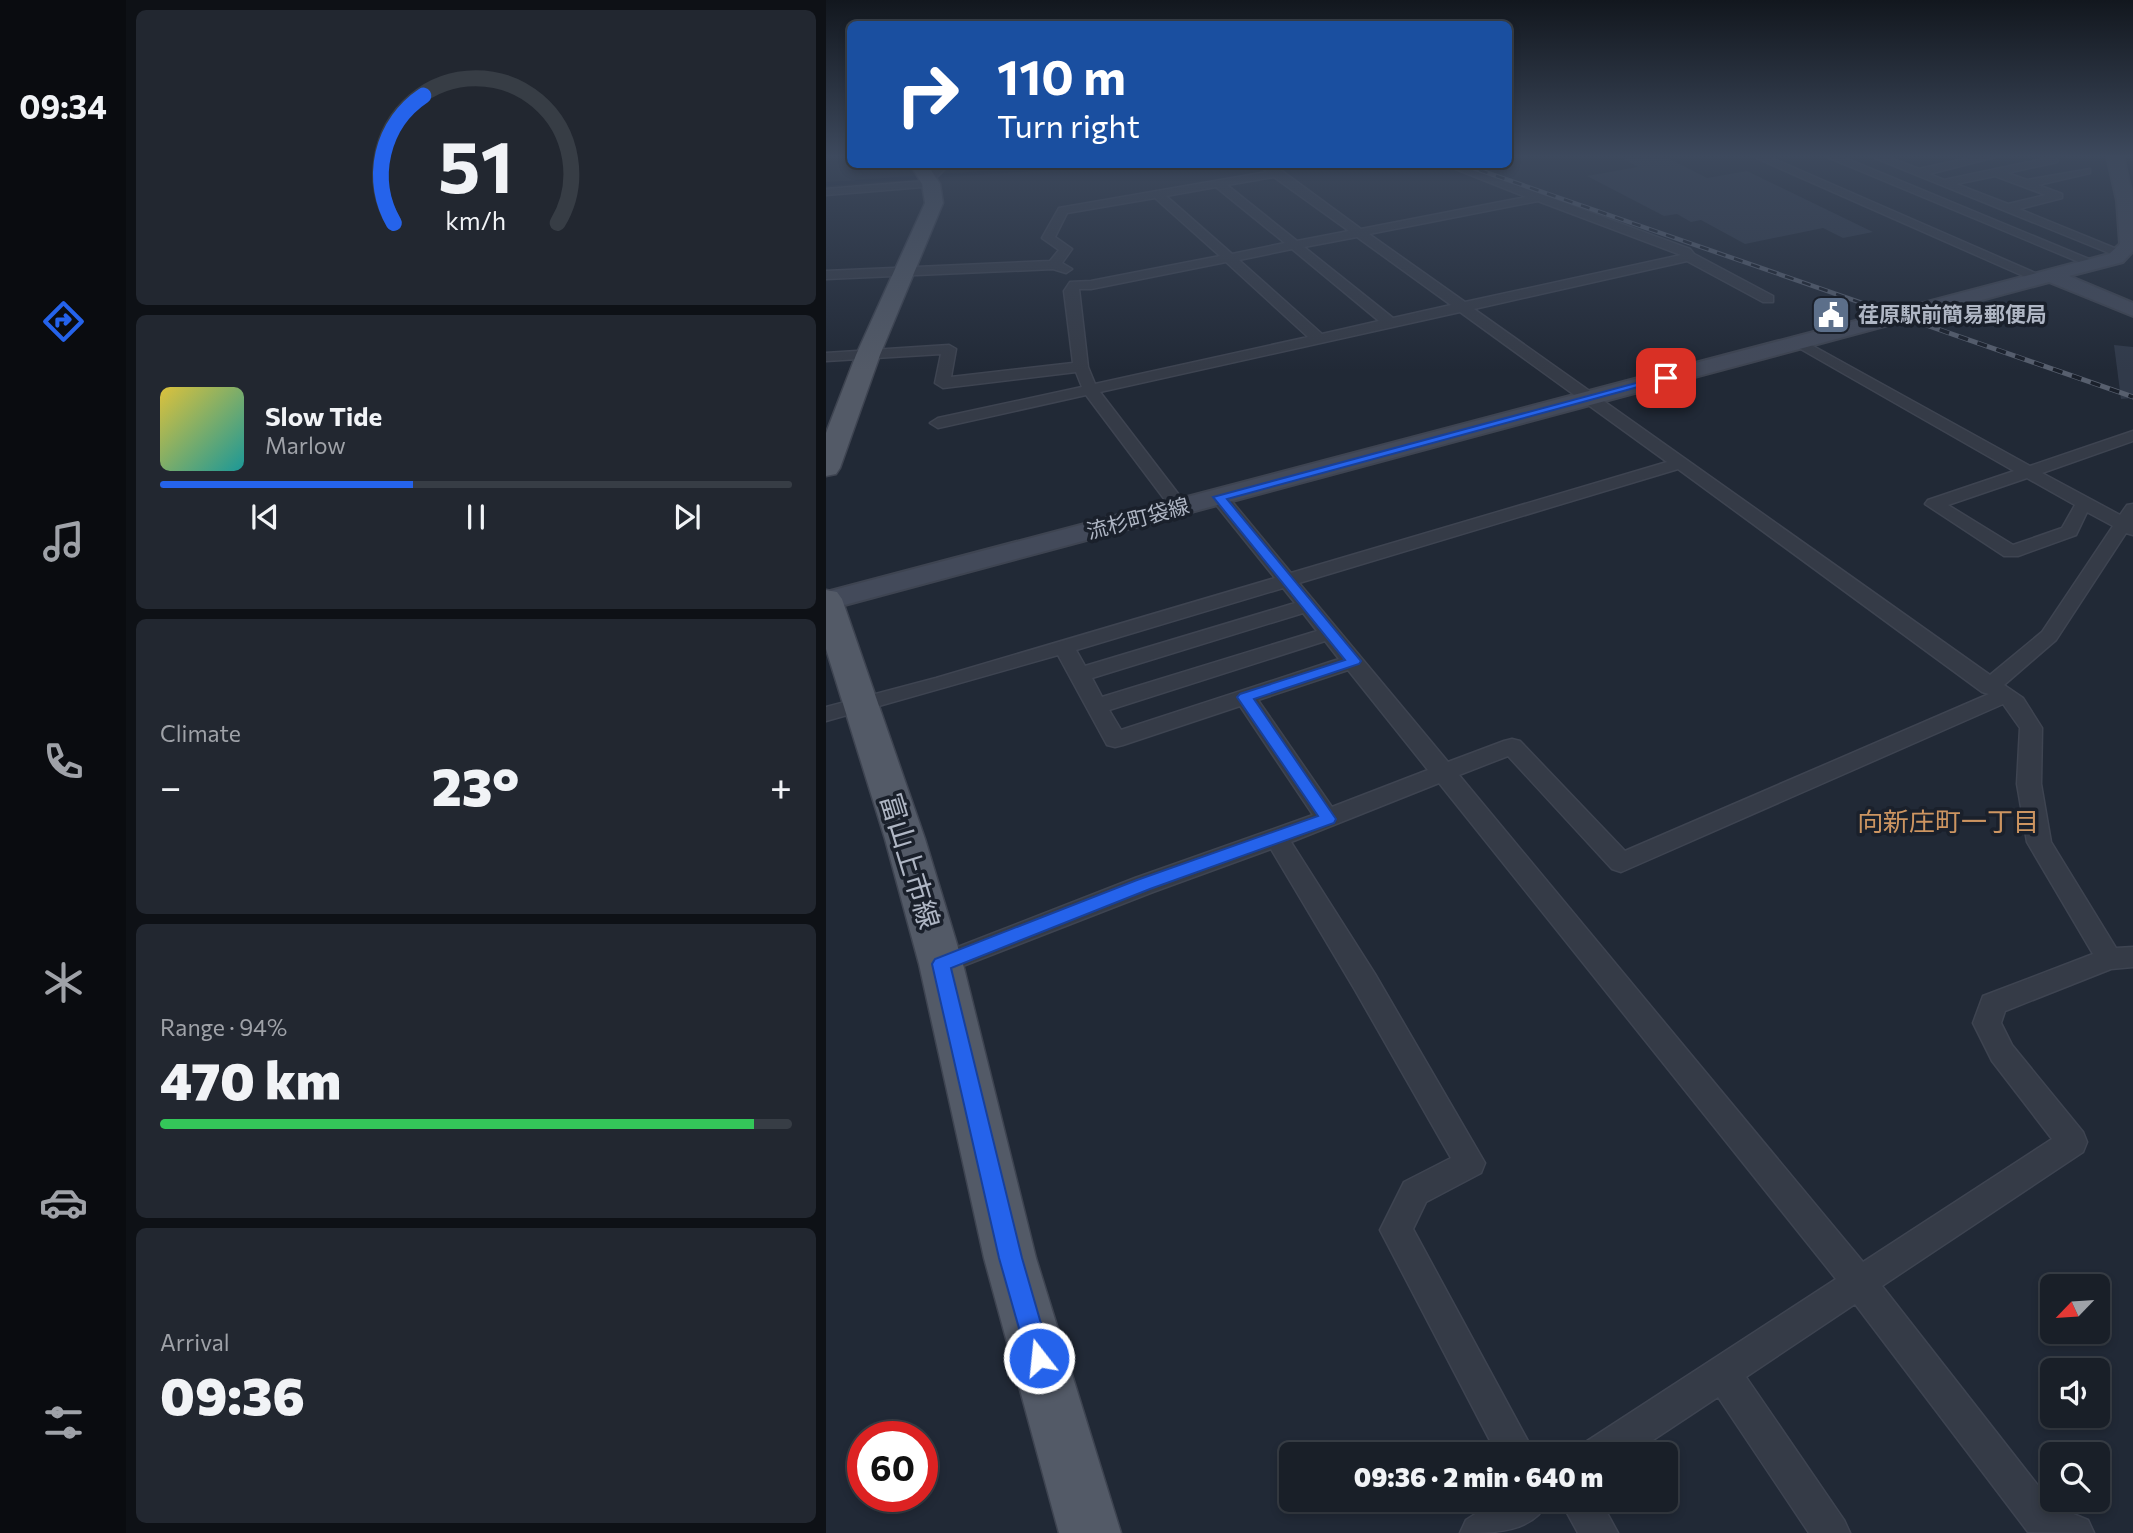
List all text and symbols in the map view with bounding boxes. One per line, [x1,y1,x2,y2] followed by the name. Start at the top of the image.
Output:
[997,45,1126,105] text: 110 m
[882,49,973,140] icon: right
[19,86,107,126] text: 09:34
[997,105,1140,145] text: Turn right
[438,120,514,209] text: 51
[446,205,506,235] text: km/h
[1810,294,1852,336] public building icon: 荏原駅前簡易郵便局
[39,297,88,346] icon: directions
[1858,301,2047,326] place label: 荏原駅前簡易郵便局
[1636,348,1696,408] pin
[1647,359,1685,397] icon: arrive
[265,400,382,431] text: Slow Tide
[265,431,346,459] text: Marlow
[1084,492,1192,543] street label: 流杉町袋線
[246,498,284,536] icon: previous
[457,498,495,536] icon: pause
[668,498,706,536] icon: next
[39,517,88,566] icon: music
[160,719,241,747] text: Climate
[39,737,88,786] icon: phone
[432,753,519,817] text: 23°
[160,762,182,809] text: −
[770,762,792,809] text: +
[874,789,948,933] street label: 富山上市線
[1857,805,2039,836] district label: 向新庄町一丁目
[39,958,88,1007] icon: climate
[160,1013,287,1041] text: Range · 94%
[160,1047,341,1111] text: 470 km
[39,1178,88,1227] icon: car
[2040,1274,2110,1344] north arrow
[2040,1274,2110,1512] map controls
[1002,1321,1076,1395] position arrow
[160,1328,230,1356] text: Arrival
[2040,1358,2110,1428] button: sound
[160,1362,305,1426] text: 09:36
[39,1398,88,1447] icon: filters
[847,1421,938,1512] speed limit sign: 60
[2040,1442,2110,1512] button: search
[1354,1461,1603,1492] text: 09:36 · 2 min · 640 m

